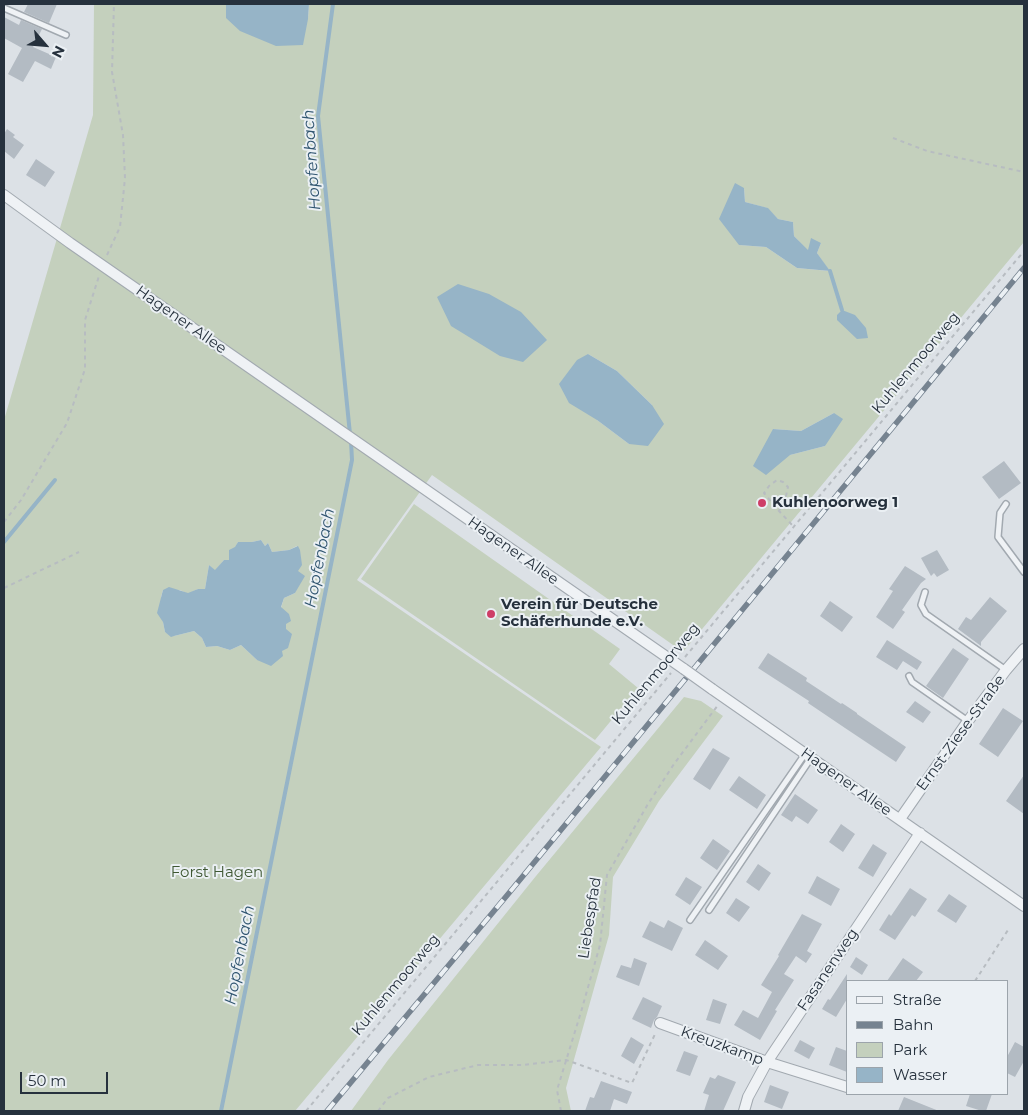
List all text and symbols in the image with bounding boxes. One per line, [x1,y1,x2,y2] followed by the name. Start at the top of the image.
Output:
[20,20,70,70] north arrow
[48,43,69,61] text: N
[299,109,325,211] water label: Hopfenbach
[132,282,230,358] street label: Hagener Allee
[868,309,964,417] street label: Kuhlenmoorweg
[772,494,898,512] place label: Kuhlenoorweg 1
[756,497,768,509] marker: Kuhlenoorweg 1
[301,507,339,609] water label: Hopfenbach
[464,513,562,589] street label: Hagener Allee
[501,596,658,631] place label: Verein für Deutsche Schäferhunde e.V.
[485,608,497,620] marker: Verein für Deutsche Schäferhunde e.V.
[608,620,704,728] street label: Kuhlenmoorweg
[913,672,1009,794] street label: Ernst-Ziese-Straße
[797,744,895,820] street label: Hagener Allee
[171,864,263,882] park label: Forst Hagen
[575,876,605,960] street label: Liebespfad
[221,904,259,1006] water label: Hopfenbach
[794,925,862,1015] street label: Fasanenweg
[348,931,444,1039] street label: Kuhlenmoorweg
[846,980,1008,1095] legend
[893,990,942,1009] text: Straße
[893,1015,933,1034] text: Bahn
[678,1023,766,1069] street label: Kreuzkamp
[893,1040,927,1059] text: Park
[22,1062,110,1094] scale bar
[893,1065,947,1084] text: Wasser
[28,1071,66,1090] text: 50 m

